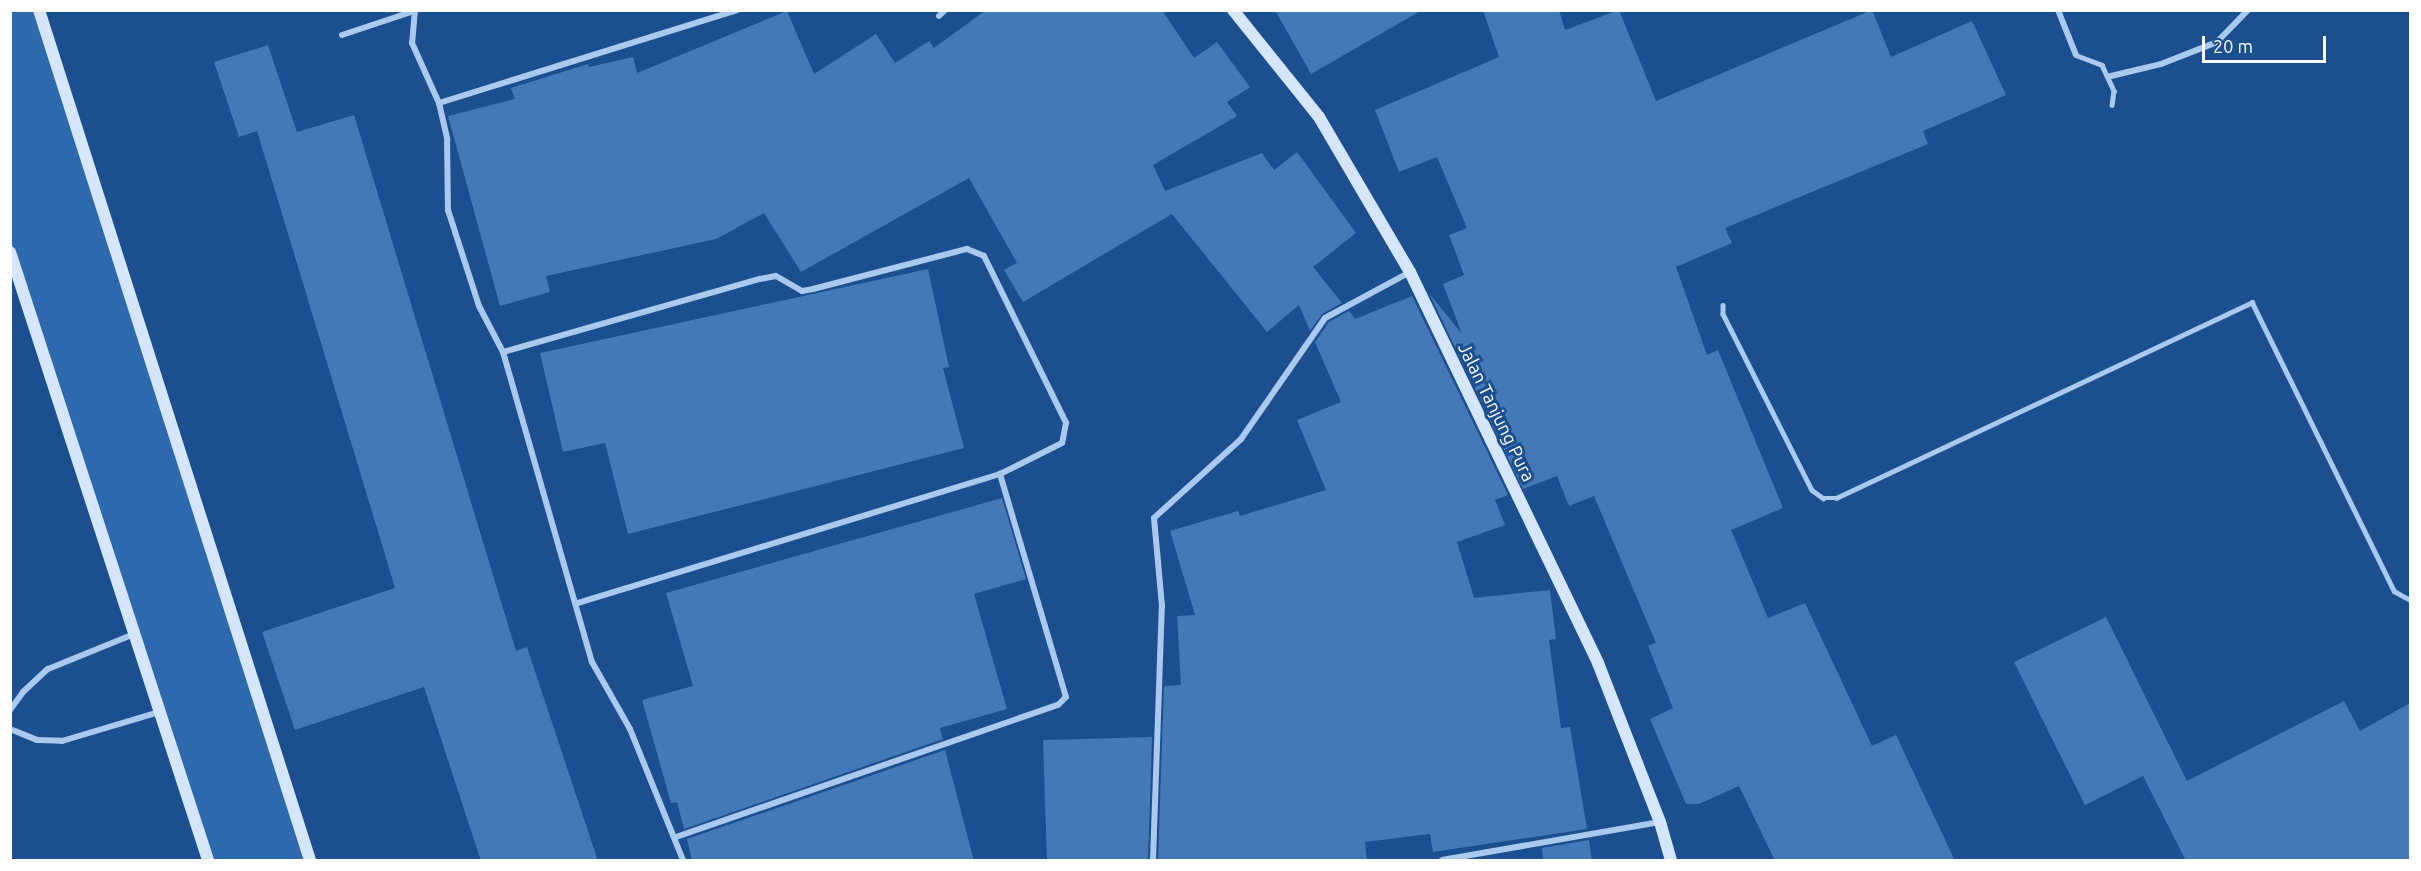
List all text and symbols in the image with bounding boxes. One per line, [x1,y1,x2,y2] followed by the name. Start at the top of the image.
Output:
[2205,24,2330,62] scale bar
[2213,36,2253,56] text: 20 m
[1454,339,1540,485] street label: Jalan Tanjung Pura

